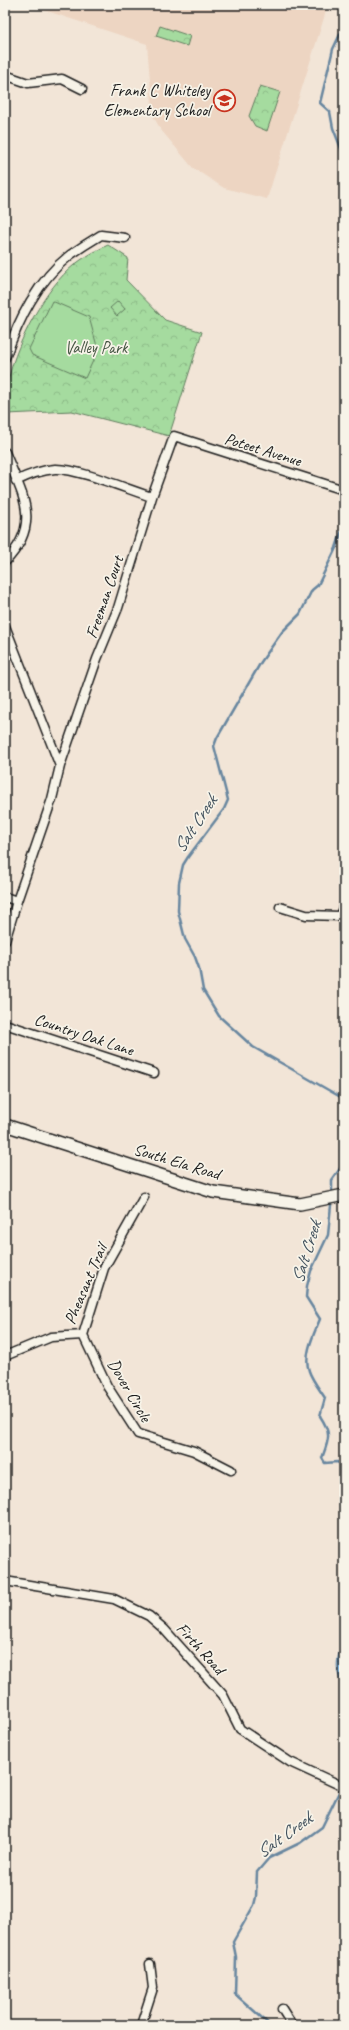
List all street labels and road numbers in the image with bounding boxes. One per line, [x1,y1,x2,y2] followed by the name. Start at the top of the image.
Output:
[222,428,305,471] street label: Poteet Avenue
[81,551,129,641] street label: Freeman Court
[32,1009,137,1061] street label: Country Oak Lane
[131,1138,225,1185] street label: South Ela Road
[59,1238,113,1327] street label: Pheasant Trail
[103,1355,157,1427] street label: Dover Circle
[172,1618,231,1680] street label: Firth Road

